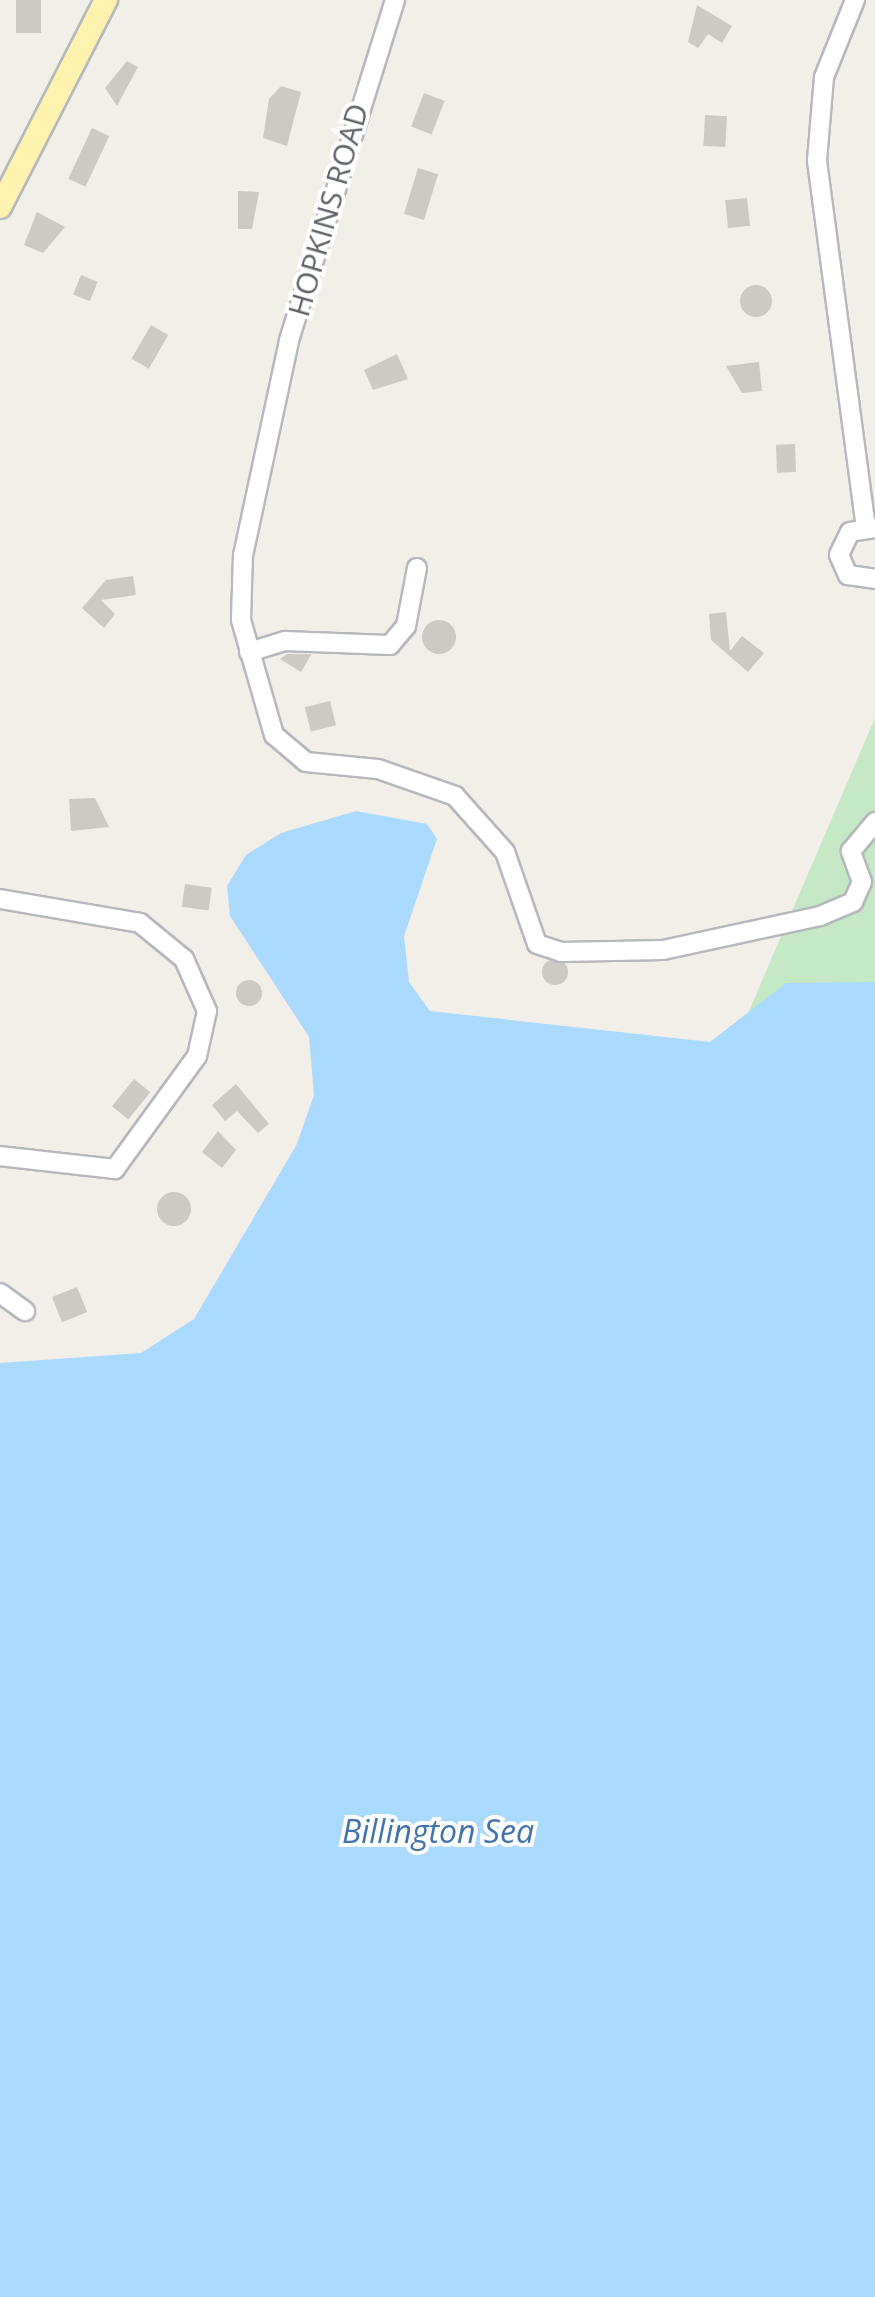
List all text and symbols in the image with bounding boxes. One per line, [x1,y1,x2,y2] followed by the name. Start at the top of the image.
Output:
[280,99,376,321] street label: HOPKINS ROAD
[342,1812,534,1850] water label: Billington Sea

